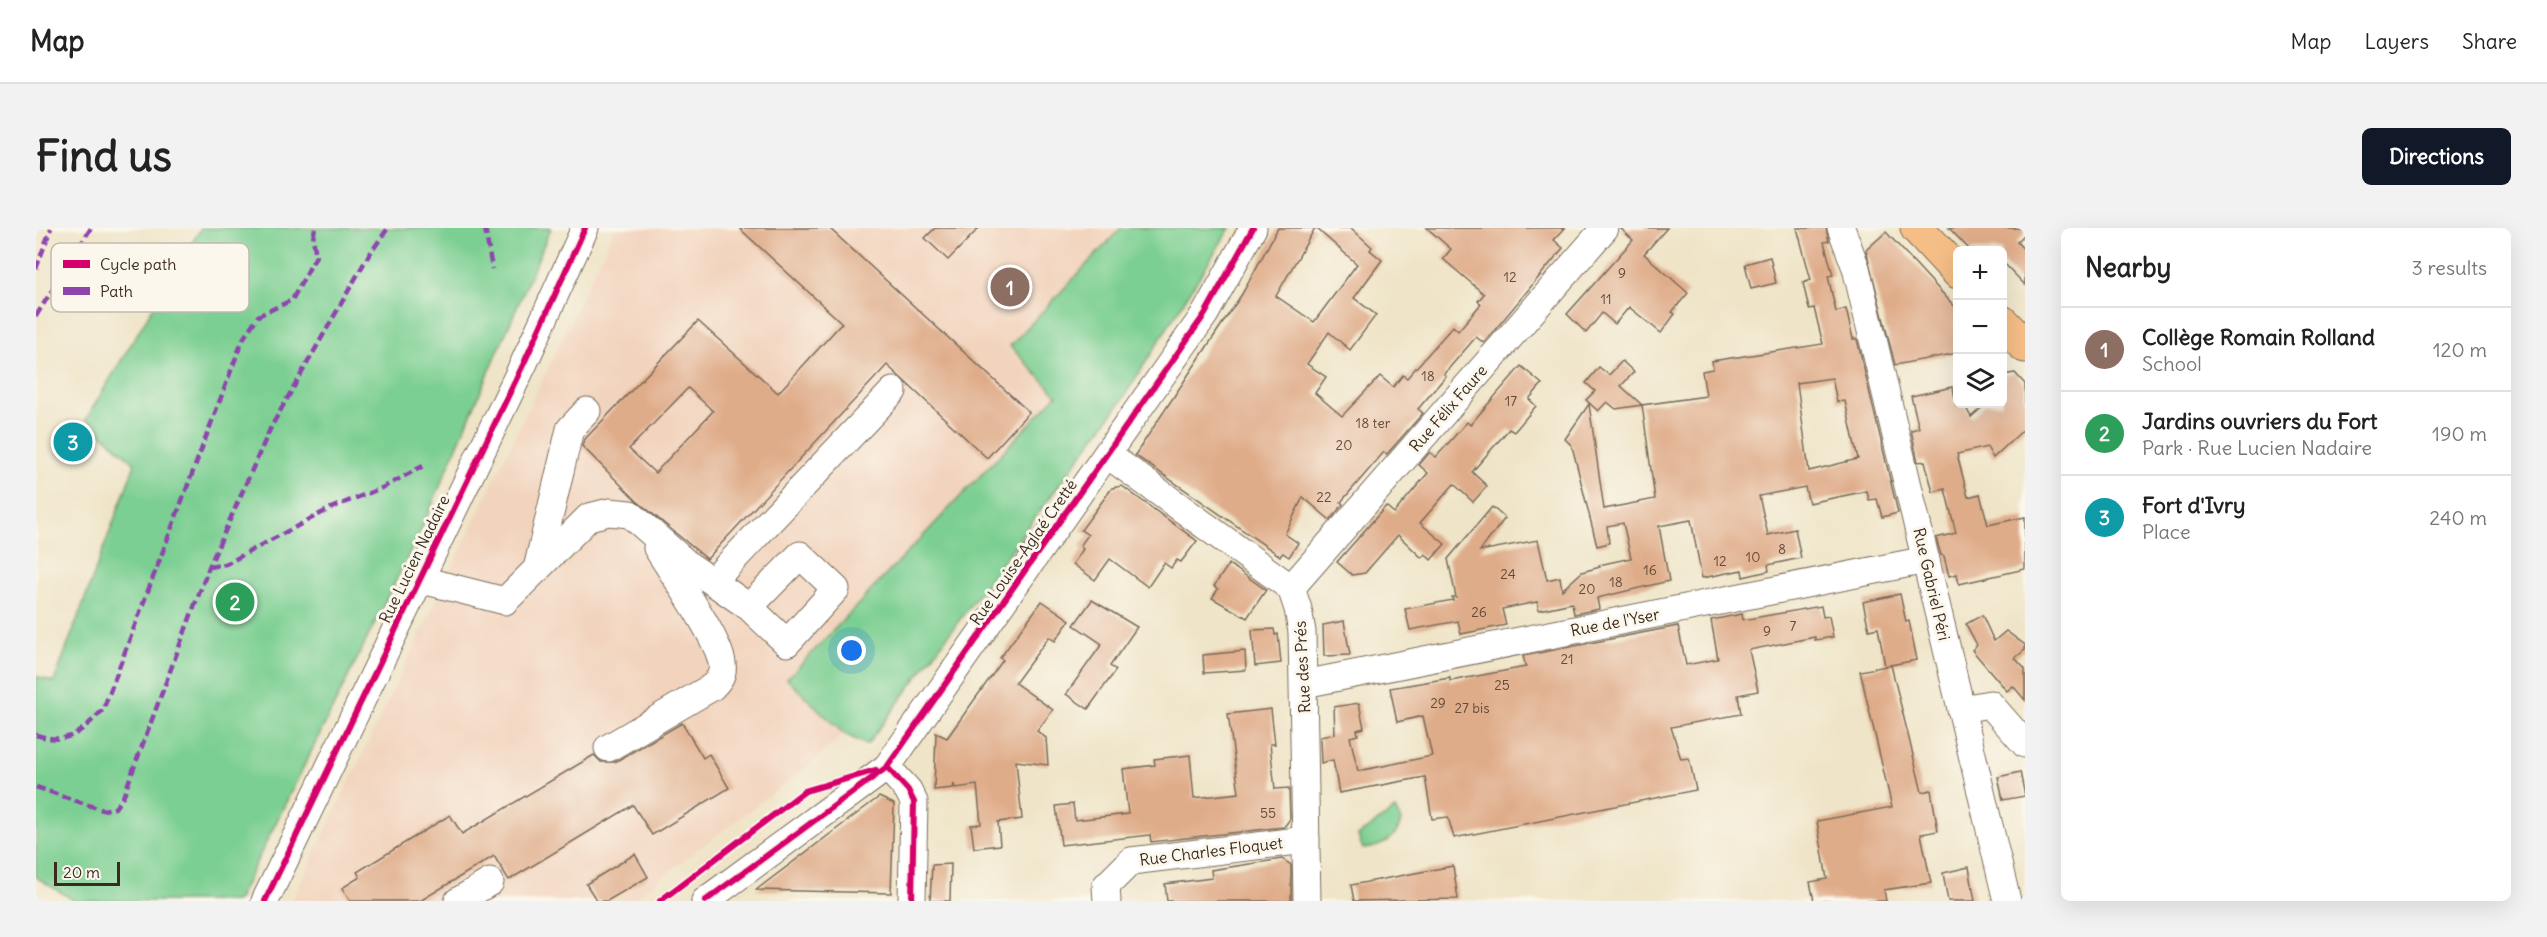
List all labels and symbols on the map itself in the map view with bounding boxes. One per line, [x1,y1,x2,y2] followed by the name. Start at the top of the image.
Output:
[51,243,249,312] legend
[100,254,176,274] text: Cycle path
[990,264,1030,310] pin: 1
[1618,264,1626,282] house number: 9
[1503,268,1517,286] house number: 12
[100,281,133,301] text: Path
[1600,290,1612,308] house number: 11
[1405,360,1491,456] street label: Rue Félix Faure
[1421,367,1435,385] house number: 18
[1505,392,1517,410] house number: 17
[1356,414,1391,432] house number: 18 ter
[54,420,93,464] pin: 3
[1336,436,1352,454] house number: 20
[965,475,1081,629] street label: Rue Louise-Aglaé Cretté
[1316,488,1332,506] house number: 22
[374,492,454,626] street label: Rue Lucien Nadaire
[1909,526,1955,642] street label: Rue Gabriel Péri
[1778,540,1786,558] house number: 8
[1746,548,1760,566] house number: 10
[1713,552,1727,570] house number: 12
[1643,561,1657,579] house number: 16
[1500,565,1516,583] house number: 24
[1609,573,1623,591] house number: 18
[216,580,254,625] pin: 2
[1579,580,1595,598] house number: 20
[1471,603,1487,621] house number: 26
[1569,603,1662,640] street label: Rue de l'Yser
[1790,617,1797,635] house number: 7
[1290,620,1314,714] street label: Rue des Prés
[1763,622,1771,640] house number: 9
[837,636,866,665] your location
[1560,650,1574,668] house number: 21
[1494,676,1510,694] house number: 25
[1430,694,1446,712] house number: 29
[1454,699,1490,717] house number: 27 bis
[1260,804,1276,822] house number: 55
[1138,832,1284,870] street label: Rue Charles Floquet
[54,859,120,886] scale bar

